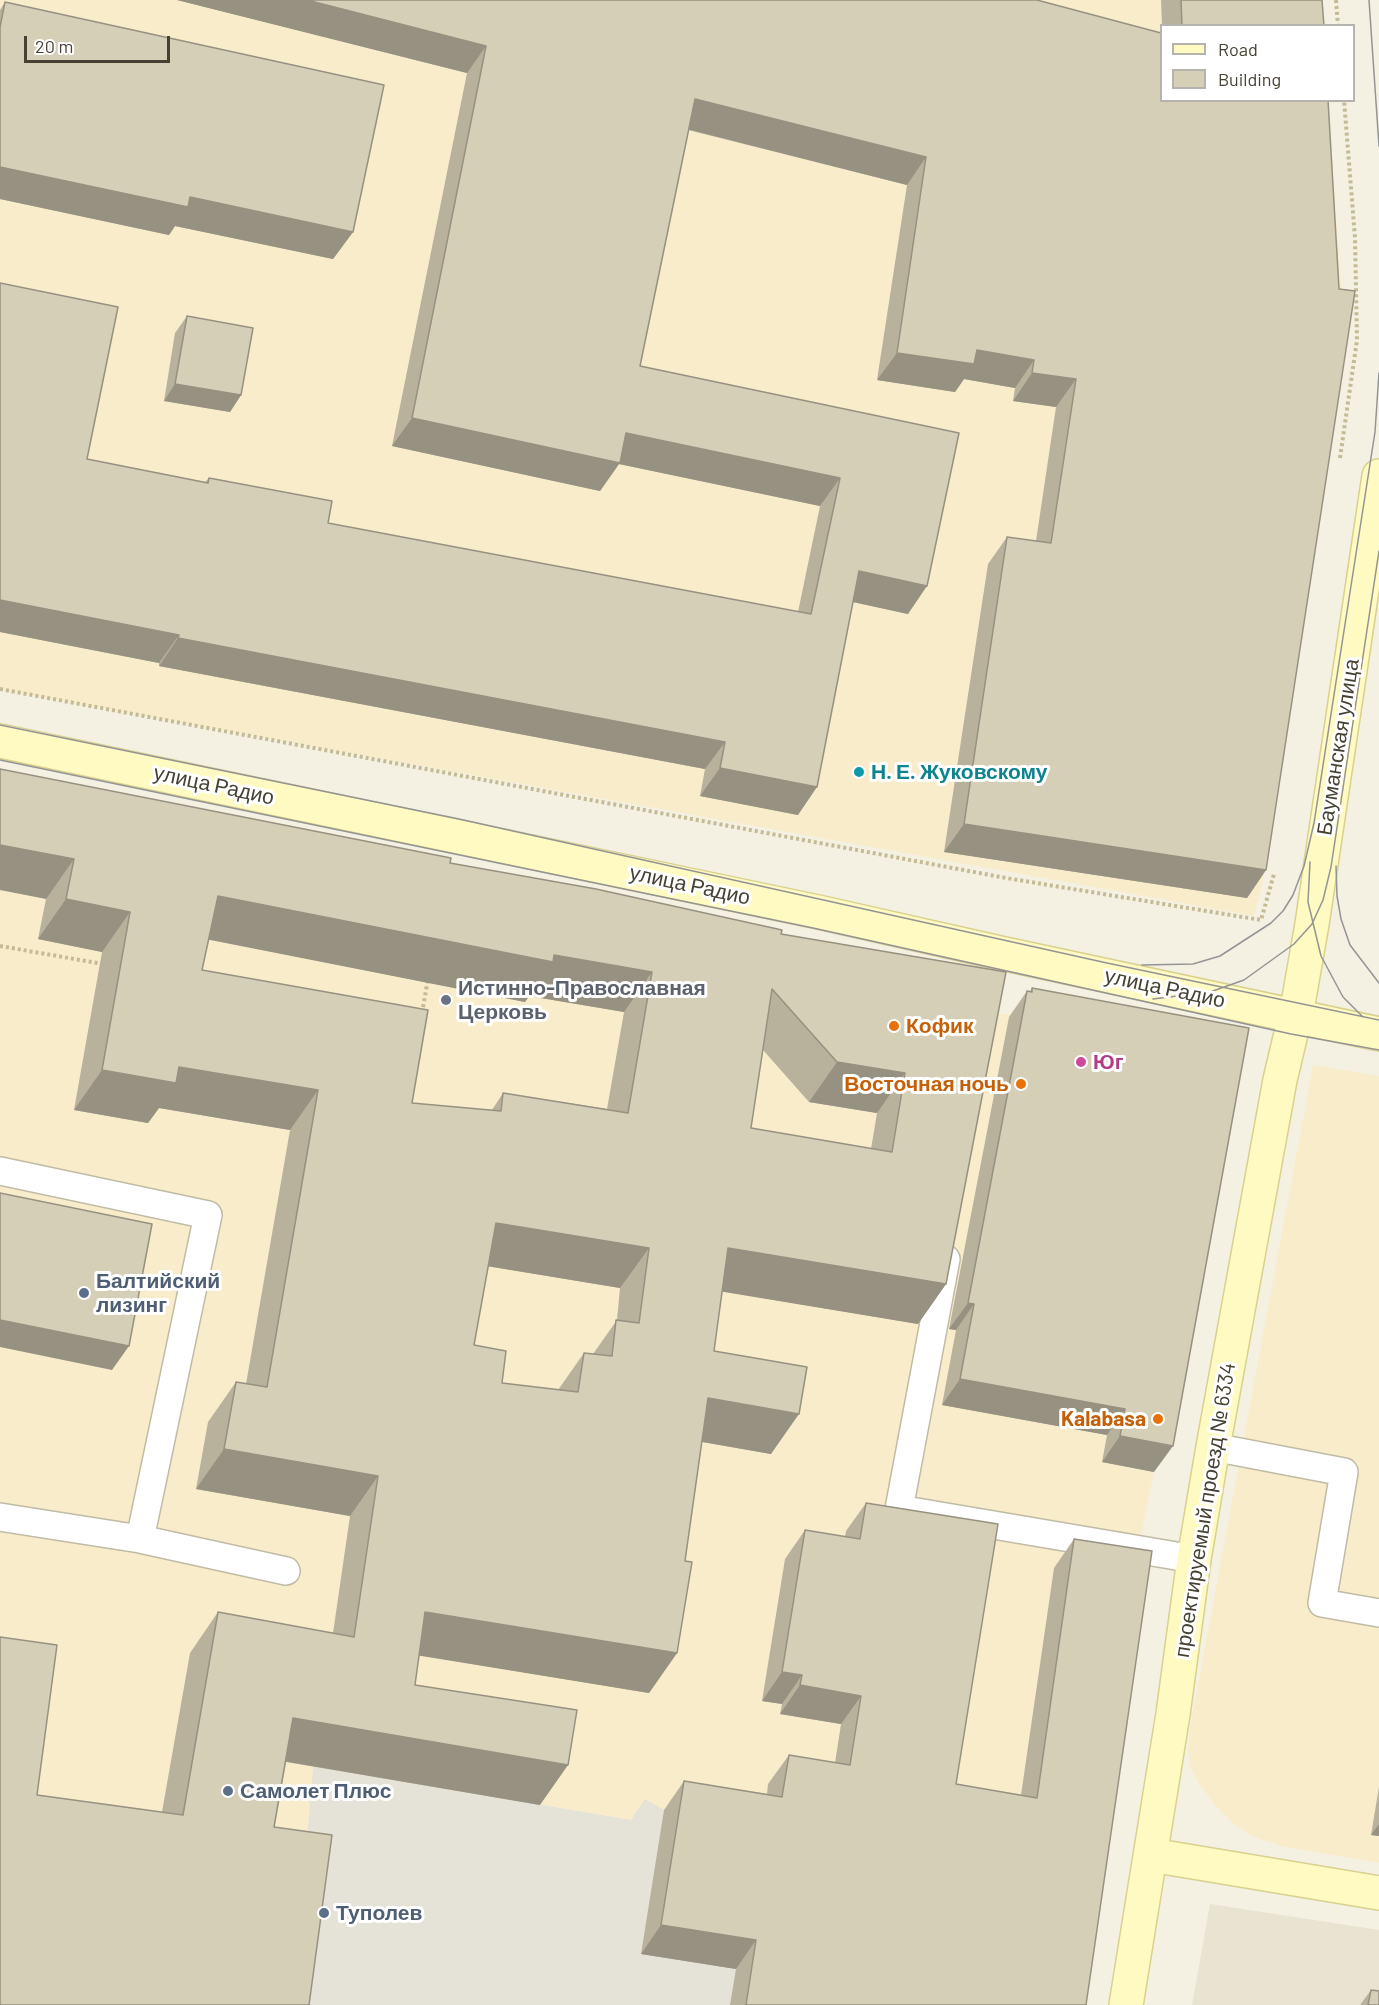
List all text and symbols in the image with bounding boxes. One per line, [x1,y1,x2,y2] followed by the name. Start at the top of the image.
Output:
[27,24,172,62] scale bar
[1160,24,1355,102] legend
[35,35,73,57] text: 20 m
[1218,38,1258,60] text: Road
[1218,68,1281,90] text: Building
[1312,657,1364,837] street label: Бауманская улица
[871,759,1047,785] place label: Н. Е. Жуковскому
[151,760,277,810] street label: улица Радио
[852,765,866,779] marker: Н. Е. Жуковскому
[627,860,753,910] street label: улица Радио
[1102,963,1228,1013] street label: улица Радио
[458,975,706,1025] place label: Истинно-Православная Церковь
[439,993,453,1007] marker: Истинно-Православная Церковь
[906,1013,973,1039] place label: Кофик
[887,1019,901,1033] marker: Кофик
[1093,1049,1123,1075] place label: Юг
[1074,1055,1088,1069] marker: Юг
[844,1071,1009,1097] place label: Восточная ночь
[1014,1077,1028,1091] marker: Восточная ночь
[96,1268,220,1318] place label: Балтийский лизинг
[77,1286,91,1300] marker: Балтийский лизинг
[1169,1361,1241,1659] street label: проектируемый проезд № 6334
[1061,1406,1146,1432] place label: Kalabasa
[1151,1412,1165,1426] marker: Kalabasa
[240,1778,391,1804] place label: Самолет Плюс
[221,1784,235,1798] marker: Самолет Плюс
[336,1900,422,1926] place label: Туполев
[317,1906,331,1920] marker: Туполев

